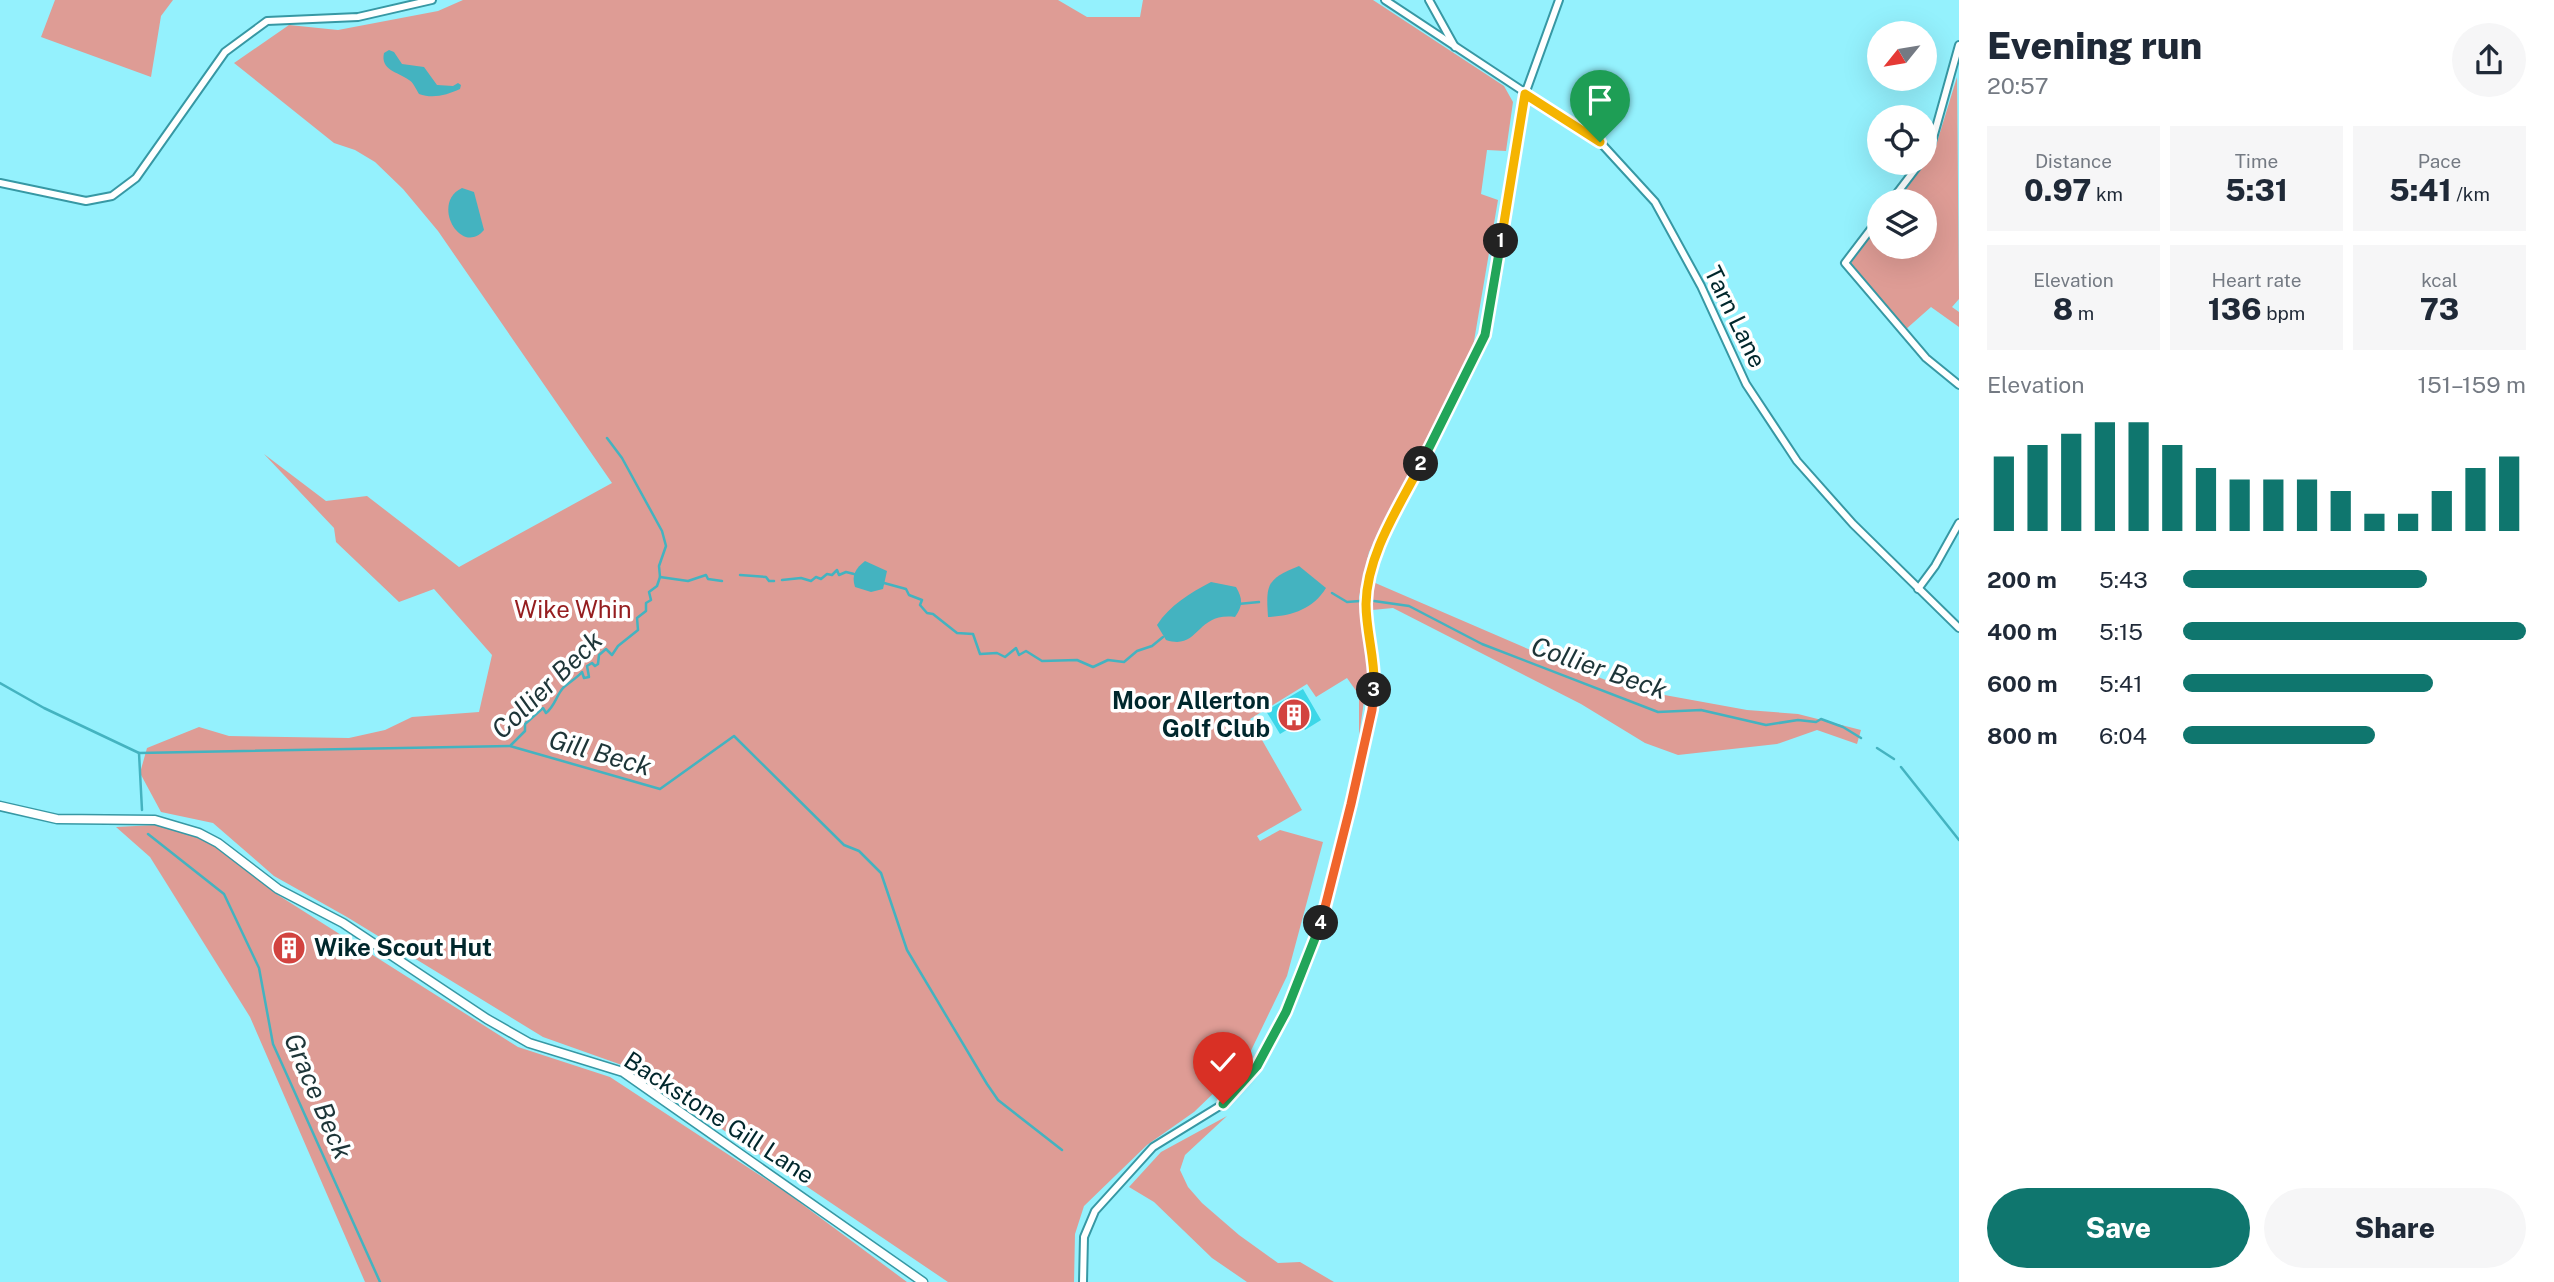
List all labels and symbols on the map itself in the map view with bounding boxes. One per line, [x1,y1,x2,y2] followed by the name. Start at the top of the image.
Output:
[1867,21,1937,91] north arrow
[1570,70,1630,142] pin
[1484,224,1518,258] pin: 1
[1699,261,1772,372] street label: Tarn Lane
[1404,447,1438,482] pin: 2
[514,595,632,623] park label: Wike Whin
[485,624,608,745] water label: Collier Beck
[1527,630,1671,705] water label: Collier Beck
[1356,672,1392,708] pin: 3
[1112,686,1270,742] place label: Moor Allerton Golf Club
[1275,696,1313,734] building icon: Moor Allerton Golf Club
[545,723,655,782] water label: Gill Beck
[1304,906,1338,940] pin: 4
[270,929,308,967] building icon: Wike Scout Hut
[314,933,492,961] place label: Wike Scout Hut
[278,1028,359,1163] water label: Grace Beck
[1193,1032,1253,1104] pin
[619,1045,820,1189] street label: Backstone Gill Lane

